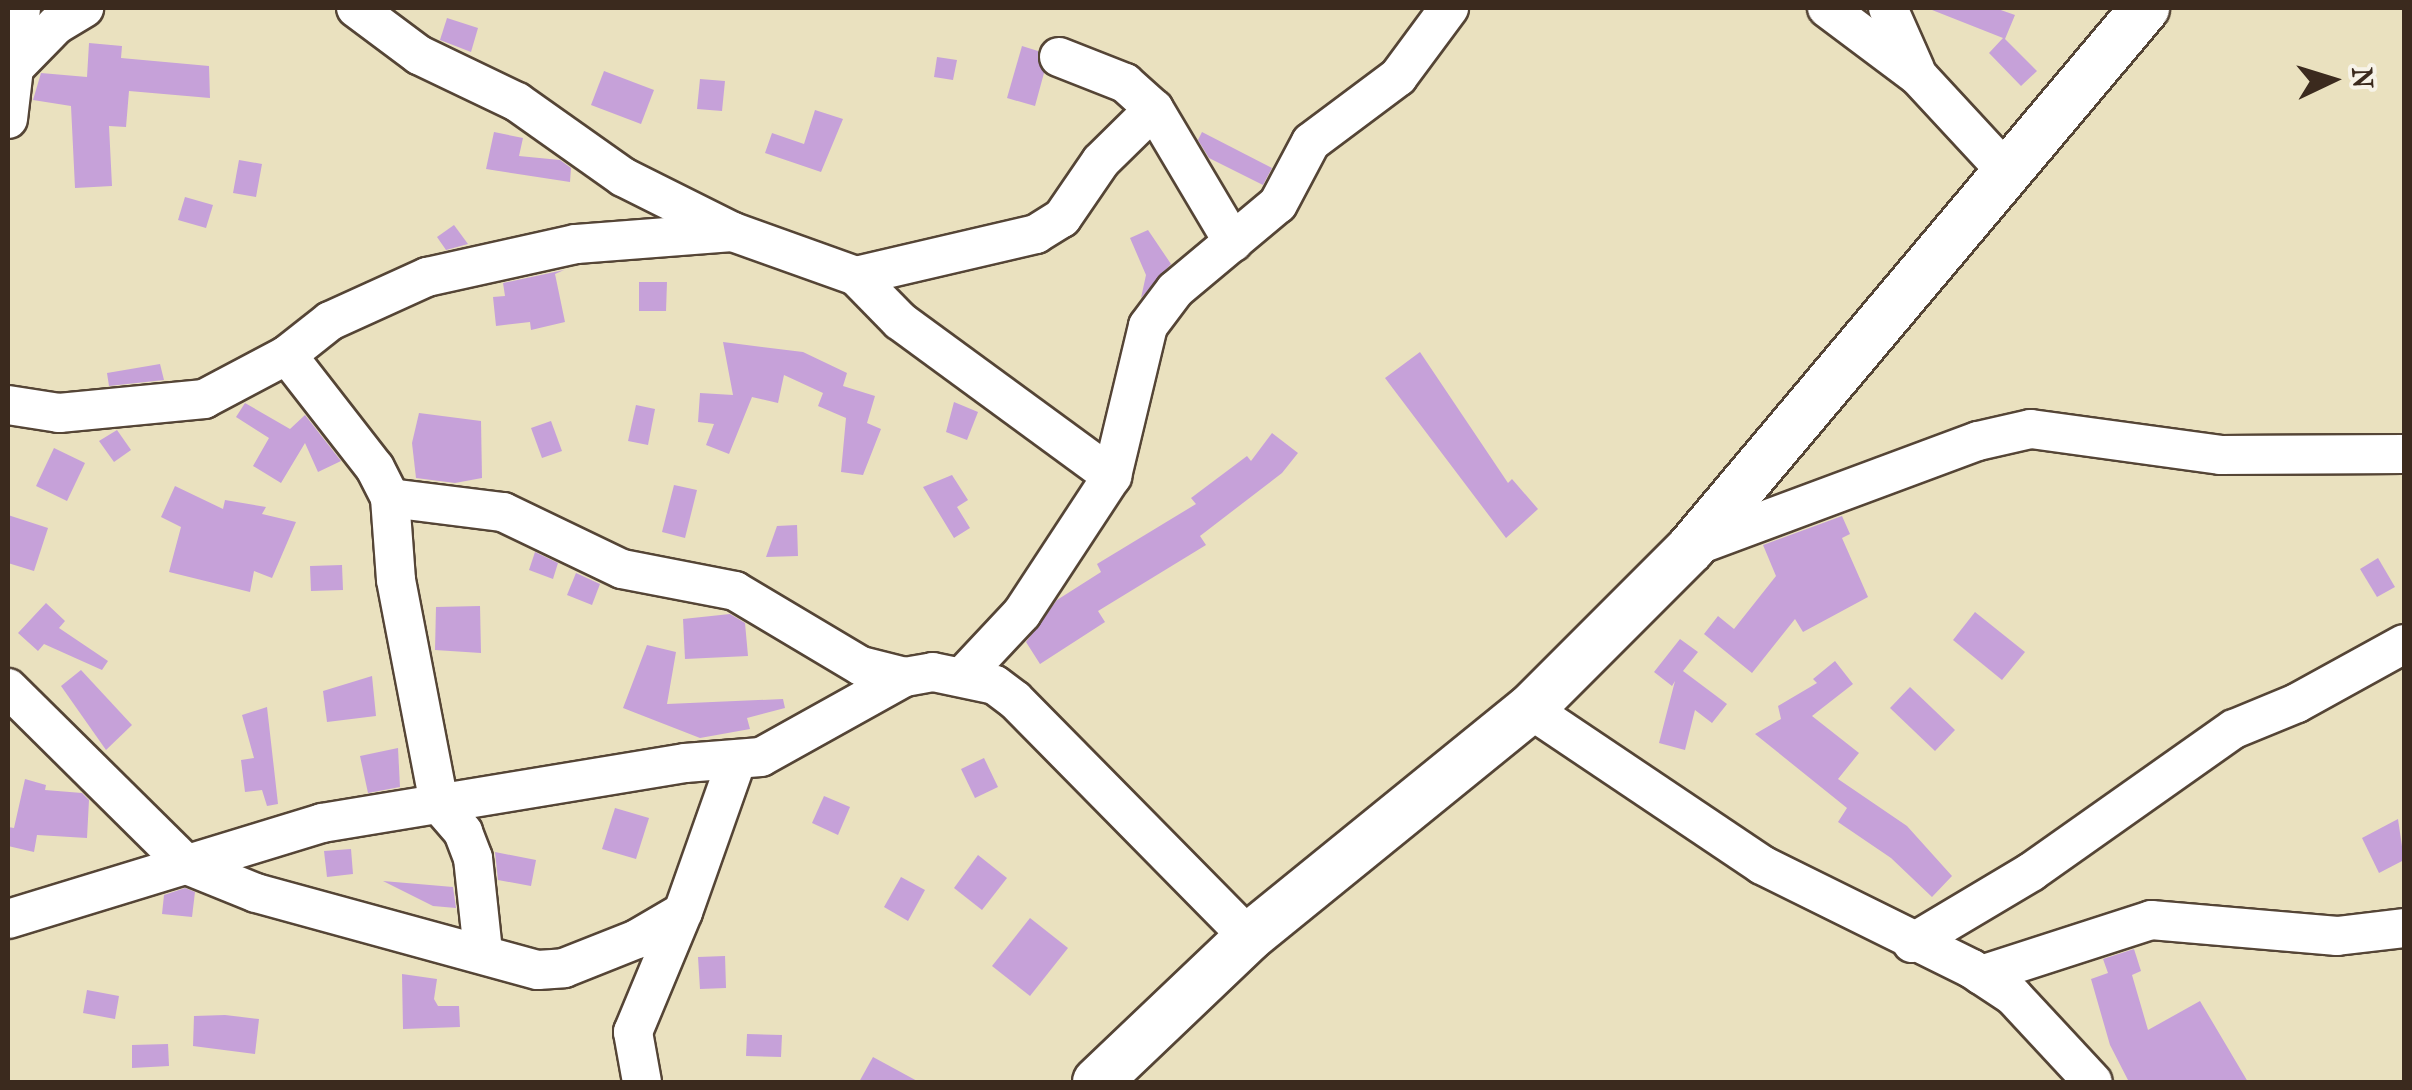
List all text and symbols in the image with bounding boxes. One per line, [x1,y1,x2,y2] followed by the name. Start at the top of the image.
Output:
[2282,30,2382,130] north arrow
[2345,66,2380,90] text: N

